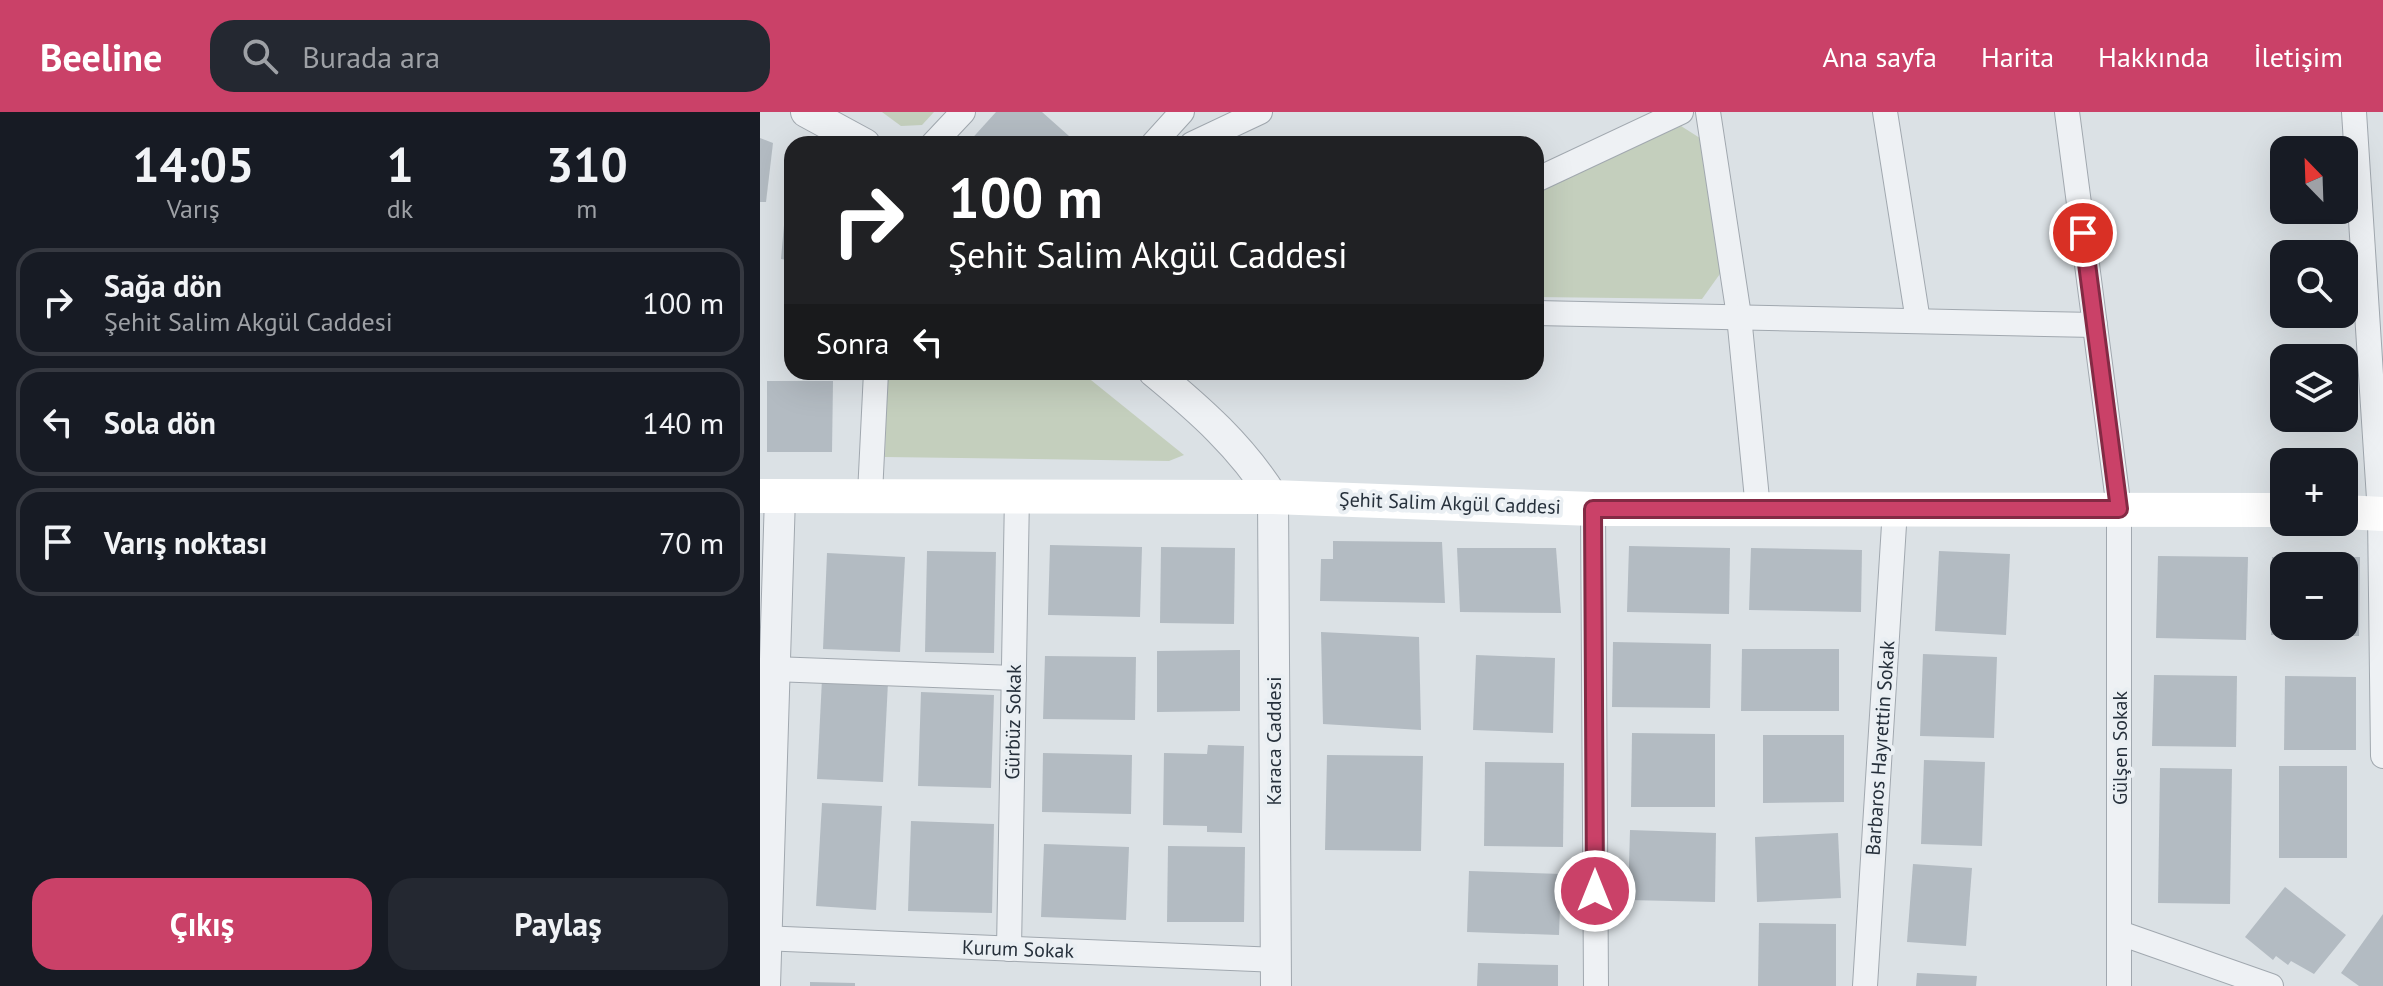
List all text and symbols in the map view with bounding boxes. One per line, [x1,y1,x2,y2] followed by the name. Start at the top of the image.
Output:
[210,20,770,92] search box
[40,32,162,81] text: Beeline
[238,34,282,78] icon: search
[302,37,440,76] text: Burada ara
[1822,38,1937,75] text: Ana sayfa
[1981,38,2054,75] text: Harita
[2098,38,2209,75] text: Hakkında
[2253,38,2343,75] text: İletişim
[132,133,254,195] text: 14:05
[386,133,414,195] text: 1
[546,133,628,195] text: 310
[2270,136,2358,224] north arrow
[2270,136,2358,640] map controls
[948,161,1103,233] text: 100 m
[816,168,920,272] icon: right
[167,192,220,225] text: Varış
[387,192,413,225] text: dk
[576,192,597,225] text: m
[2049,199,2117,267] pin
[2061,211,2105,255] icon: arrive
[948,231,1348,278] text: Şehit Salim Akgül Caddesi
[2270,240,2358,328] button: search
[104,266,222,305] text: Sağa dön
[36,280,80,324] icon: right
[643,283,724,322] text: 100 m
[104,305,393,338] text: Şehit Salim Akgül Caddesi
[906,320,950,364] icon: left
[816,323,890,362] text: Sonra
[2270,344,2358,432] button: layers
[36,400,80,444] icon: left
[104,403,216,442] text: Sola dön
[643,403,724,442] text: 140 m
[2270,448,2358,536] button: +
[1339,486,1561,520] street label: Şehit Salim Akgül Caddesi
[36,520,80,564] icon: arrive
[104,523,267,562] text: Varış noktası
[659,523,724,562] text: 70 m
[2270,552,2358,640] button: −
[1860,639,1901,856] street label: Barbaros Hayrettin Sokak
[999,664,1027,780] street label: Gürbüz Sokak
[1261,676,1287,806] street label: Karaca Caddesi
[2107,691,2133,805] street label: Gülşen Sokak
[1553,849,1637,933] position arrow
[32,878,372,970] button: Çıkış
[388,878,728,970] button: Paylaş
[962,934,1075,964] street label: Kurum Sokak

